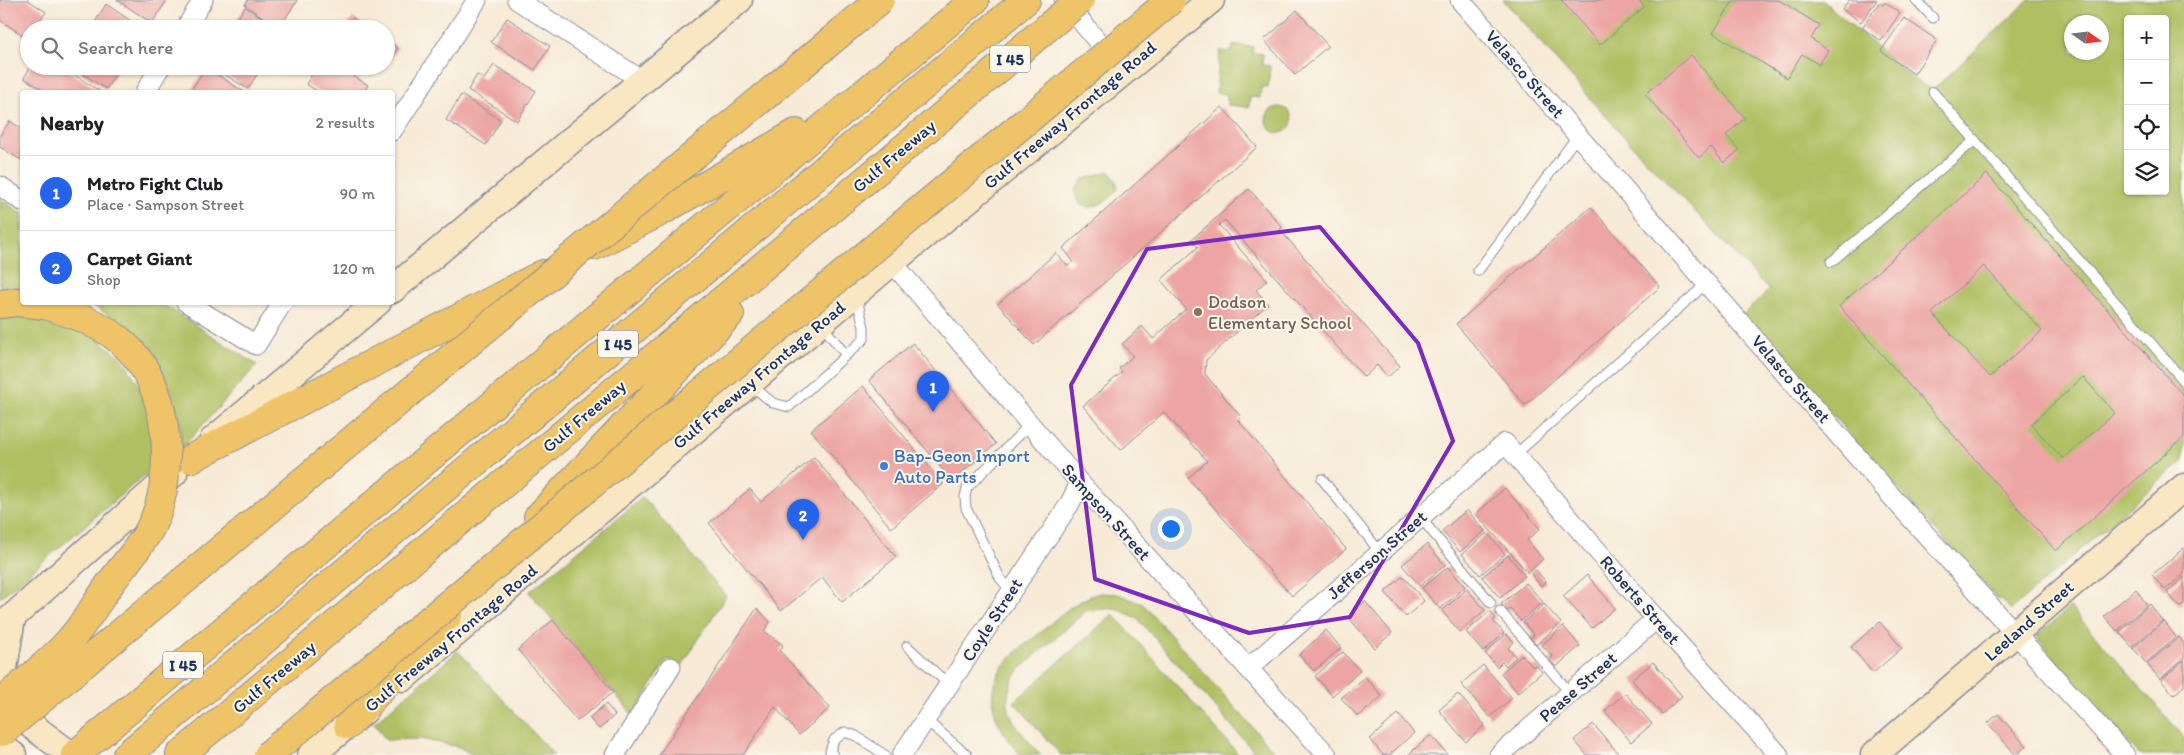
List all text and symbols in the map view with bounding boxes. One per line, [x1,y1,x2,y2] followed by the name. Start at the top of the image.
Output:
[2064,15,2109,60] north arrow
[2124,15,2169,195] map controls
[2124,15,2169,60] button: +
[20,20,395,75] search box
[1481,25,1569,123] street label: Velasco Street
[38,34,66,62] icon: search
[78,36,173,59] text: Search here
[979,36,1161,194] street label: Gulf Freeway Frontage Road
[990,46,1030,72] road number: I 45
[2124,60,2169,105] button: −
[2124,105,2169,150] button: locate
[40,110,104,135] text: Nearby
[315,113,375,132] text: 2 results
[848,114,941,197] street label: Gulf Freeway
[2124,150,2169,195] button: layers
[87,172,223,195] text: Metro Fight Club
[52,184,60,203] text: 1
[340,184,375,203] text: 90 m
[87,195,244,214] text: Place · Sampson Street
[87,247,192,270] text: Carpet Giant
[52,259,60,278] text: 2
[332,259,375,278] text: 120 m
[87,270,121,289] text: Shop
[1208,291,1352,334] place label: Dodson Elementary School
[668,296,850,454] street label: Gulf Freeway Frontage Road
[1192,306,1204,318] marker: Dodson Elementary School
[598,330,638,358] road number: I 45
[1747,330,1835,428] street label: Velasco Street
[917,371,949,412] pin: 1
[538,374,631,457] street label: Gulf Freeway
[894,445,1030,488] place label: Bap-Geon Import Auto Parts
[1057,459,1155,565] street label: Sampson Street
[878,460,890,472] marker: Bap-Geon Import Auto Parts
[787,499,819,540] pin: 2
[1323,505,1432,604] street label: Jefferson Street
[1158,516,1184,542] your location
[1595,551,1685,649] street label: Roberts Street
[360,559,542,717] street label: Gulf Freeway Frontage Road
[957,574,1027,666] street label: Coyle Street
[1980,576,2079,666] street label: Leeland Street
[228,635,321,718] street label: Gulf Freeway
[1535,647,1622,727] street label: Pease Street
[163,652,203,678] road number: I 45

